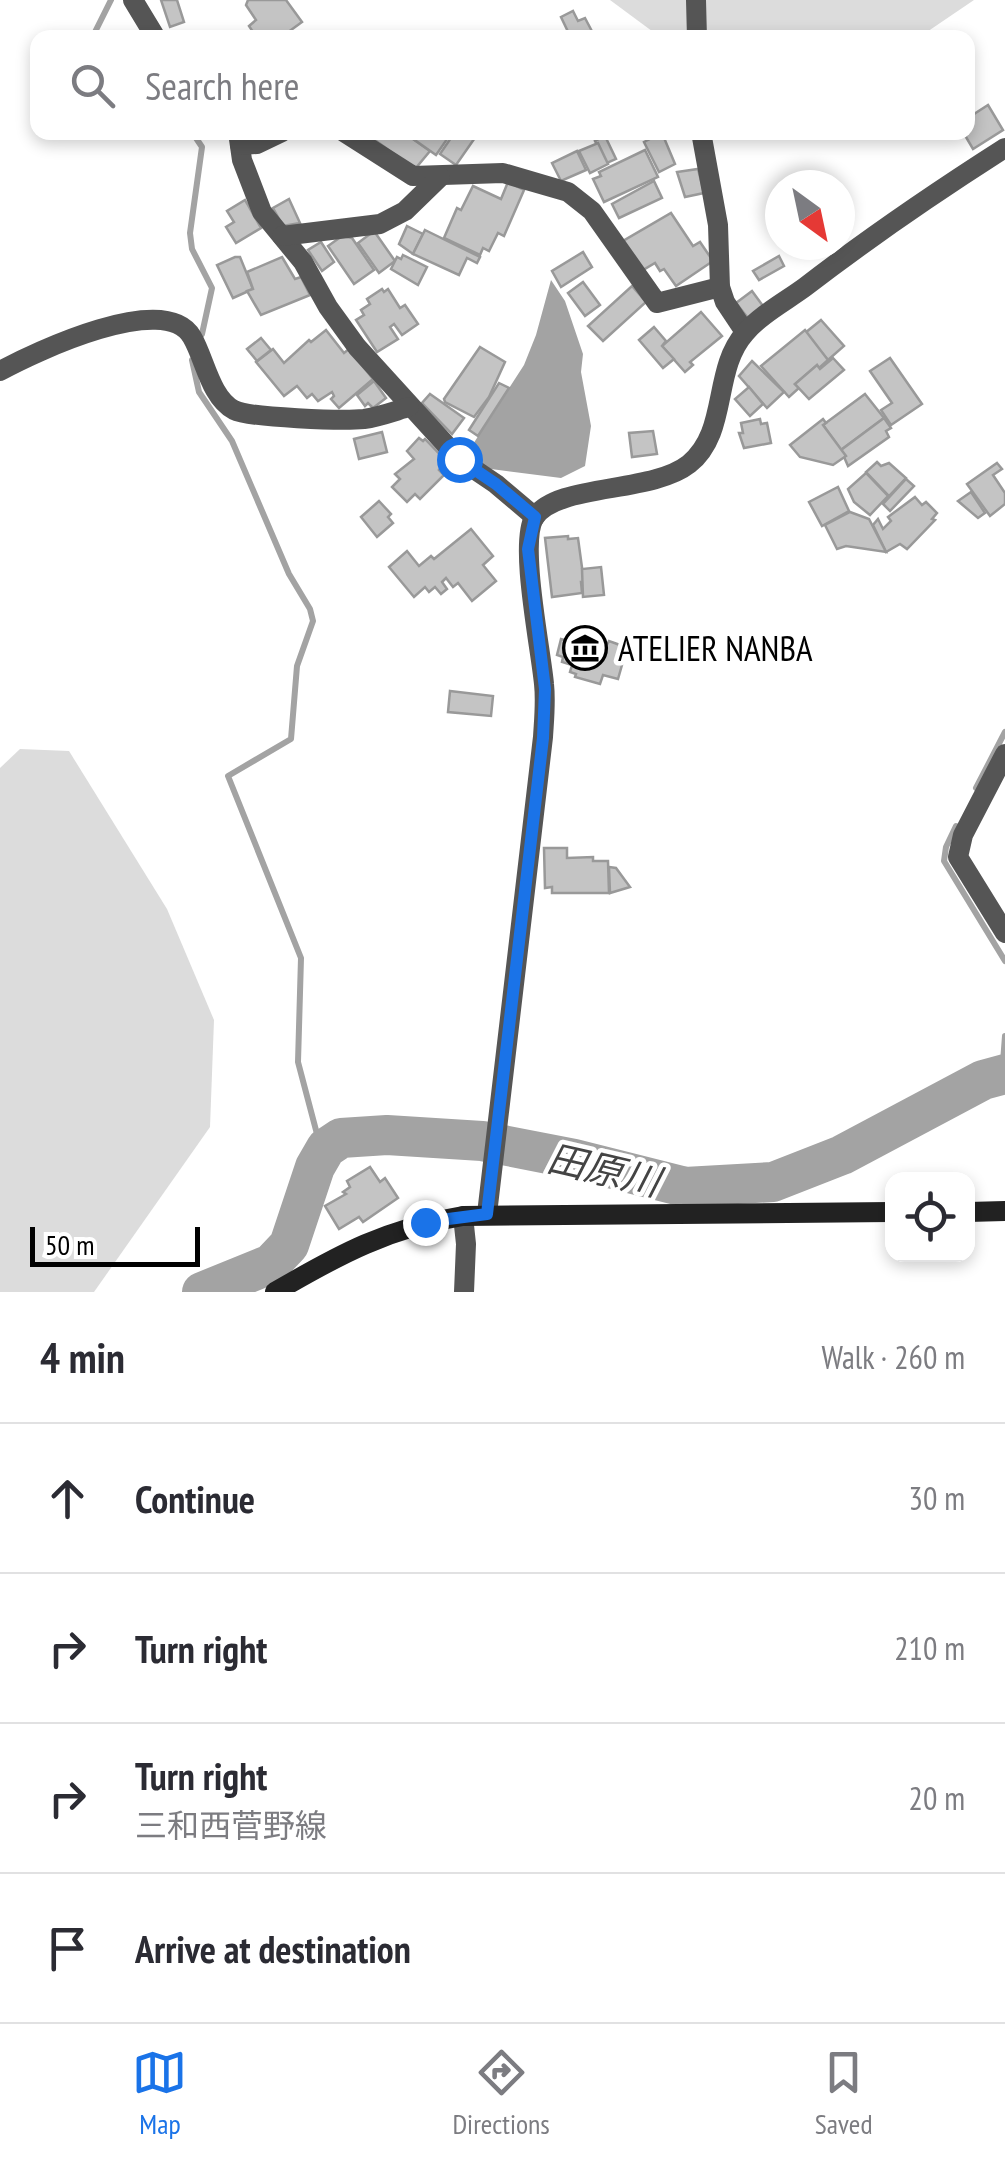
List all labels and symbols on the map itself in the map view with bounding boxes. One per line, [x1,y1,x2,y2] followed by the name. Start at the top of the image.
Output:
[765,170,855,260] north arrow
[437,437,483,483] route start
[562,625,608,671] museum icon: ATELIER NANBA
[618,625,813,671] place label: ATELIER NANBA
[543,1132,669,1207] water label: 田原川
[403,1200,449,1246] route end
[30,1222,200,1266] scale bar

